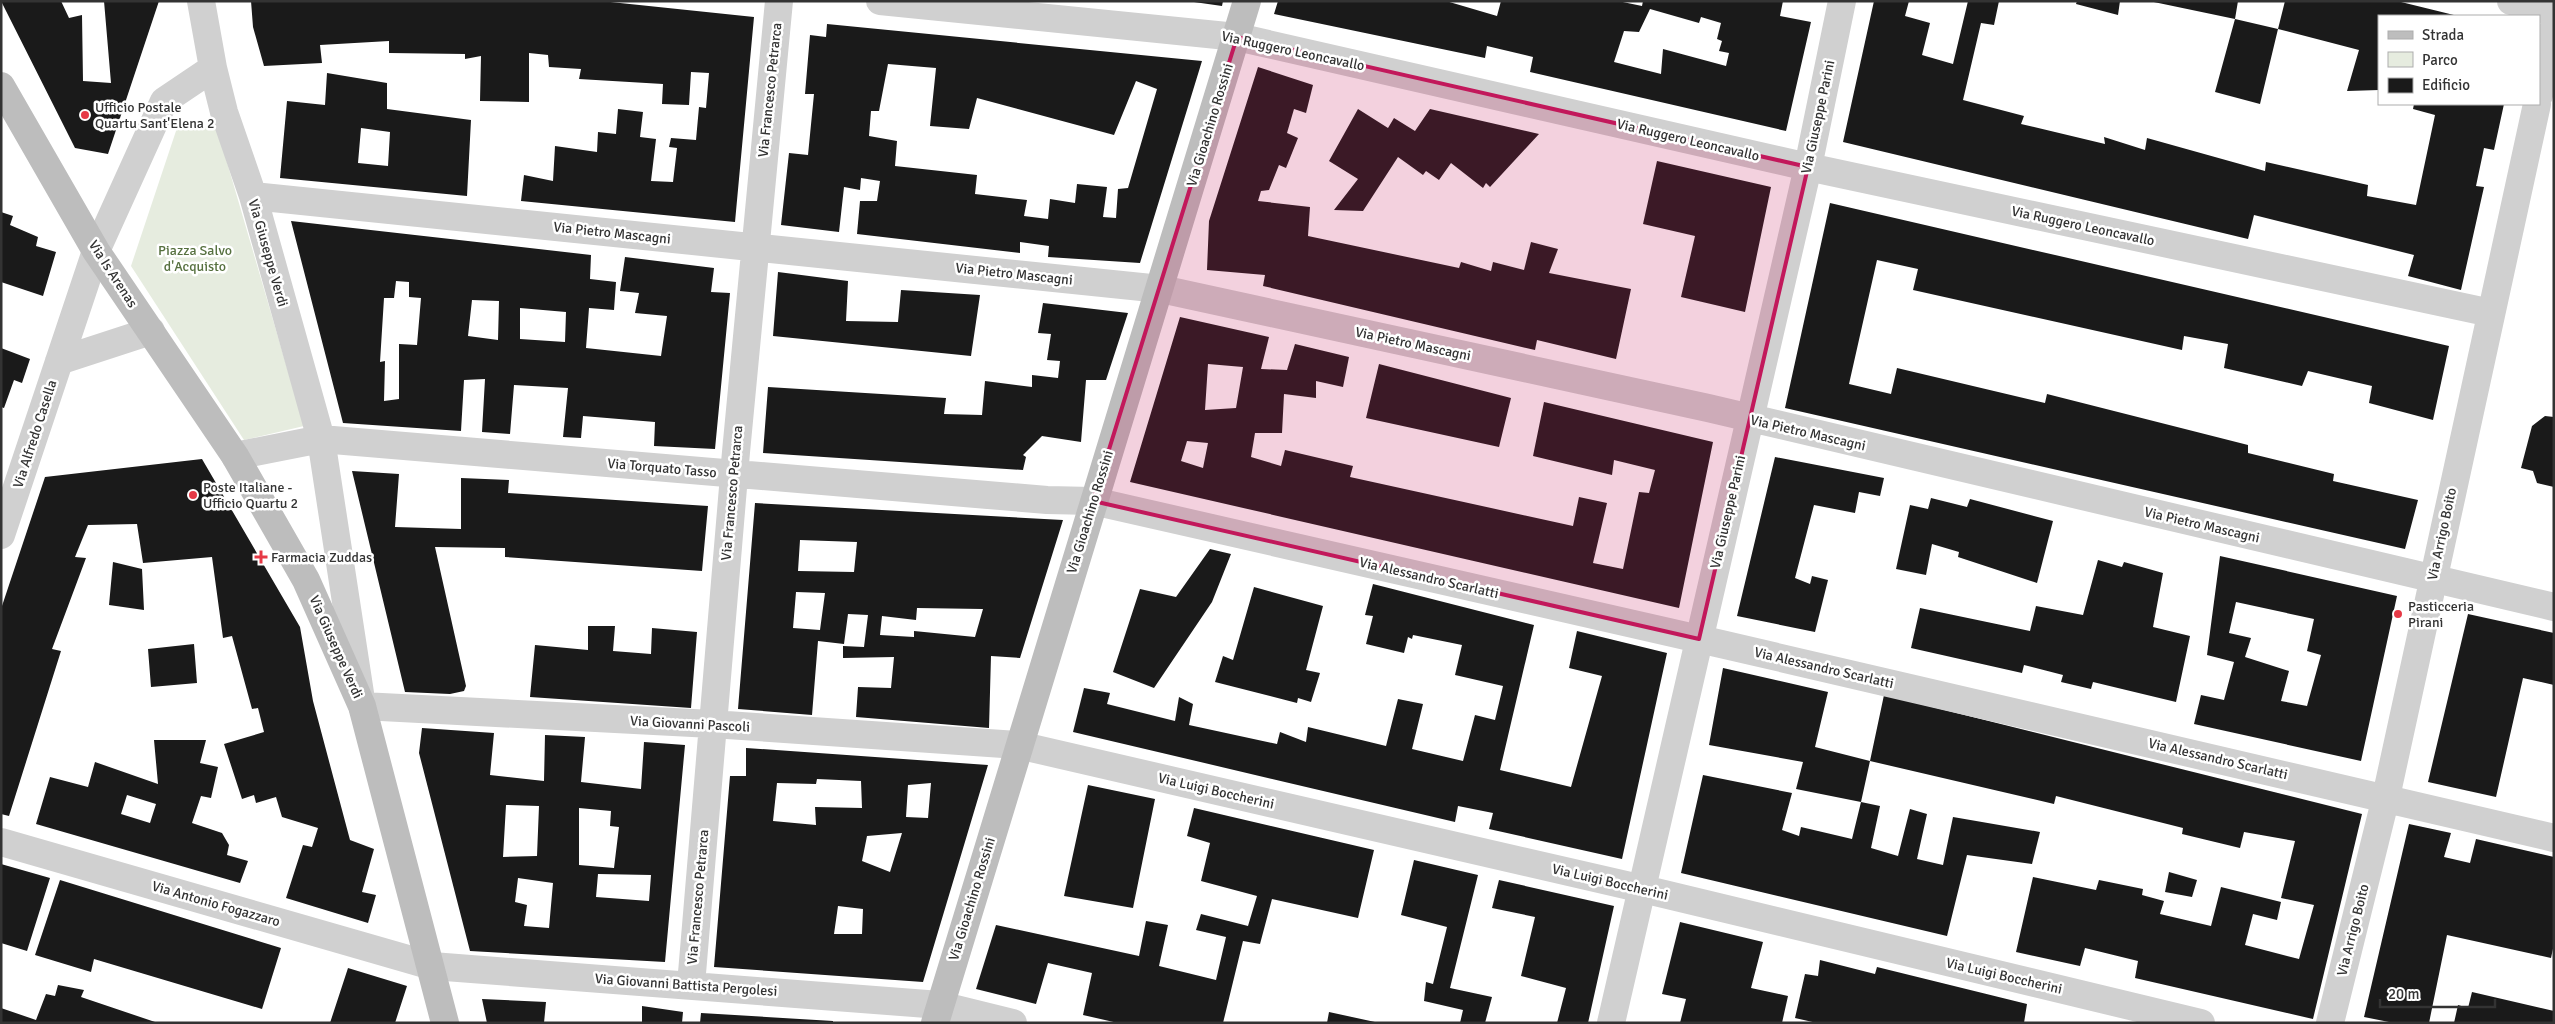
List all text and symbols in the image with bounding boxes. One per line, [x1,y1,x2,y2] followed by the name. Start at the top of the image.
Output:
[2378,15,2540,105] legend
[754,22,786,158] street label: Via Francesco Petrarca
[2422,26,2464,44] text: Strada
[1220,28,1366,74] street label: Via Ruggero Leoncavallo
[2422,51,2458,69] text: Parco
[1798,59,1838,175] street label: Via Giuseppe Parini
[1183,61,1237,189] street label: Via Gioachino Rossini
[2422,76,2470,94] text: Edificio
[95,99,215,132] place label: Ufficio Postale Quartu Sant'Elena 2
[79,109,91,121] marker: Ufficio Postale Quartu Sant'Elena 2
[1615,115,1761,165] street label: Via Ruggero Leoncavallo
[245,197,291,309] street label: Via Giuseppe Verdi
[2010,203,2156,249] street label: Via Ruggero Leoncavallo
[552,218,672,248] street label: Via Pietro Mascagni
[85,237,141,311] street label: Via Is Arenas
[158,242,232,275] park label: Piazza Salvo d'Acquisto
[954,259,1074,289] street label: Via Pietro Mascagni
[1354,323,1472,365] street label: Via Pietro Mascagni
[9,378,61,490] street label: Via Alfredo Casella
[1749,411,1867,455] street label: Via Pietro Mascagni
[718,425,746,561] street label: Via Francesco Petrarca
[1063,448,1117,576] street label: Via Gioachino Rossini
[1707,454,1749,570] street label: Via Giuseppe Parini
[607,455,717,481] street label: Via Torquato Tasso
[203,479,298,512] place label: Poste Italiane - Ufficio Quartu 2
[2424,486,2460,582] street label: Via Arrigo Boito
[187,489,199,501] marker: Poste Italiane - Ufficio Quartu 2
[2143,503,2261,547] street label: Via Pietro Mascagni
[271,549,372,566] place label: Farmacia Zuddas
[255,551,267,563] marker: Farmacia Zuddas
[1358,554,1500,602] street label: Via Alessandro Scarlatti
[306,593,366,701] street label: Via Giuseppe Verdi
[2408,598,2474,631] place label: Pasticceria Pirani
[2392,608,2404,620] marker: Pasticceria Pirani
[1753,644,1895,692] street label: Via Alessandro Scarlatti
[630,712,750,736] street label: Via Giovanni Pascoli
[2147,735,2289,783] street label: Via Alessandro Scarlatti
[1156,769,1276,813] street label: Via Luigi Boccherini
[684,829,712,965] street label: Via Francesco Petrarca
[945,835,999,963] street label: Via Gioachino Rossini
[1550,860,1670,904] street label: Via Luigi Boccherini
[150,878,282,930] street label: Via Antonio Fogazzaro
[2333,882,2373,978] street label: Via Arrigo Boito
[1944,954,2064,998] street label: Via Luigi Boccherini
[594,970,778,1000] street label: Via Giovanni Battista Pergolesi
[2380,976,2495,1008] scale bar
[2388,985,2419,1003] text: 20 m

